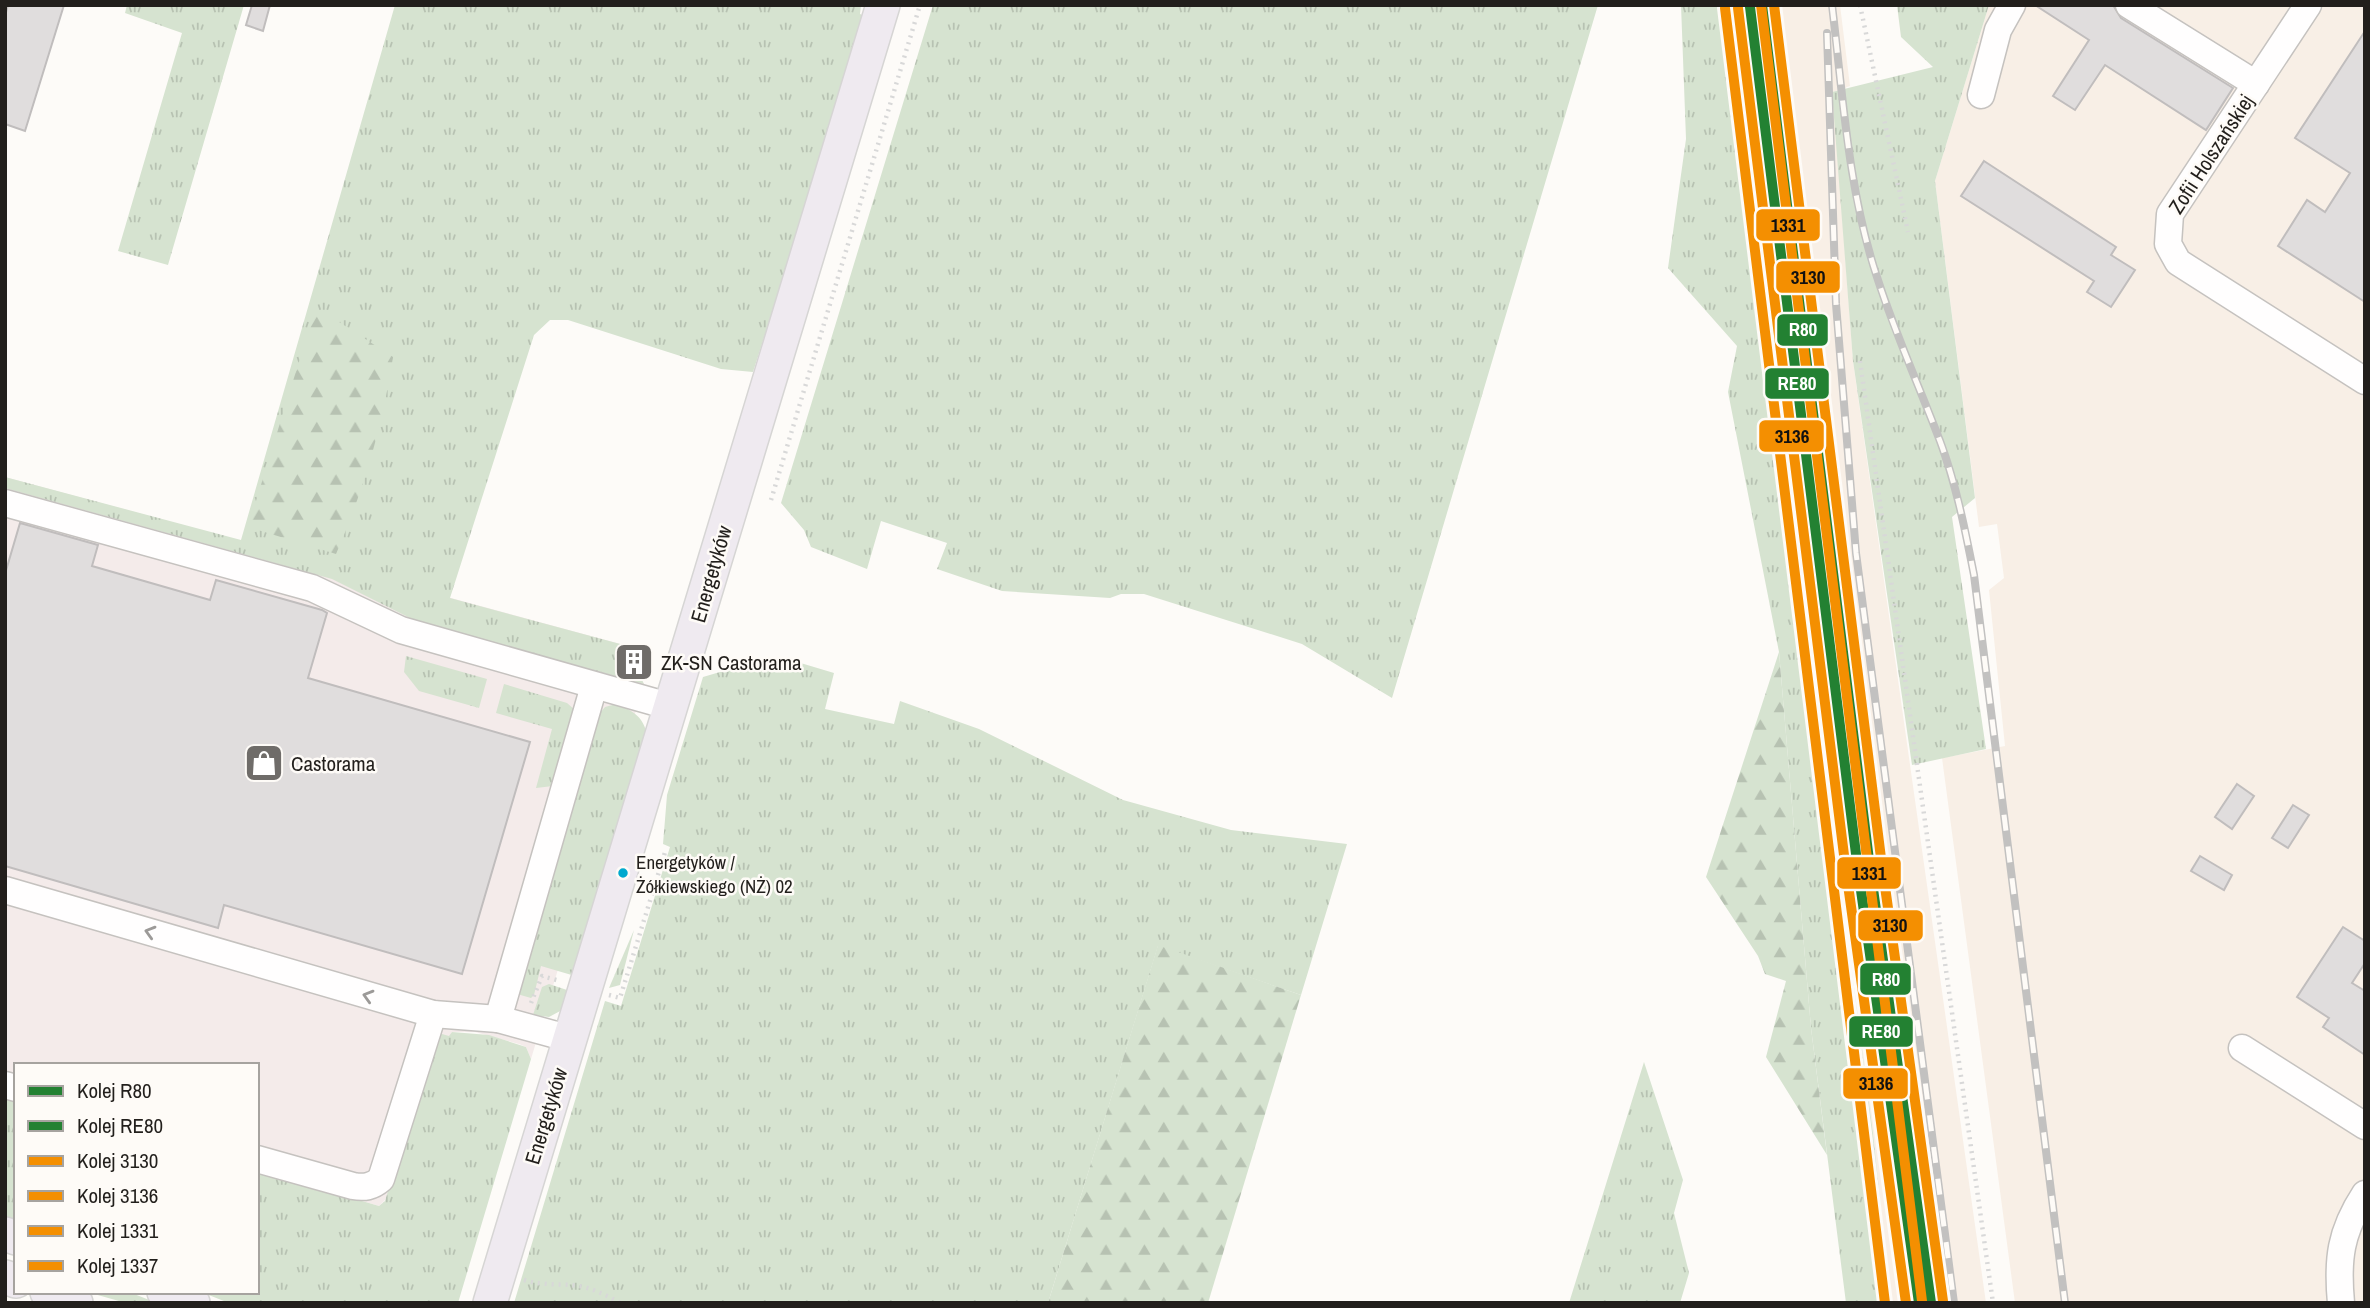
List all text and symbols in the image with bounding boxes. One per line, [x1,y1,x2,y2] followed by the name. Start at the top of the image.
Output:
[2162,89,2260,219] street label: Zofii Holszańskiej
[1755,208,1821,242] line badge: 1331
[1771,212,1806,238] text: 1331
[1775,260,1841,294] line badge: 3130
[1791,264,1826,290] text: 3130
[1776,313,1829,347] line badge: R80
[1789,316,1818,342] text: R80
[1764,367,1830,400] line badge: RE80
[1778,370,1817,396] text: RE80
[1758,419,1825,453] line badge: 3136
[1775,423,1810,449] text: 3136
[683,522,739,626] street label: Energetyków
[613,641,655,683] building icon: ZK-SN Castorama
[661,648,802,677] place label: ZK-SN Castorama
[243,742,285,784] shop icon: Castorama
[291,749,376,778] place label: Castorama
[636,849,793,899] place label: Energetyków / Żółkiewskiego (NŻ) 02
[1836,856,1902,890] line badge: 1331
[1852,860,1887,886] text: 1331
[616,866,630,880] marker: Energetyków / Żółkiewskiego (NŻ) 02
[1857,909,1924,942] line badge: 3130
[1873,912,1908,938] text: 3130
[144,925,156,940] one-way arrow
[1859,962,1912,996] line badge: R80
[1872,966,1901,992] text: R80
[362,989,374,1004] one-way arrow
[1848,1015,1914,1048] line badge: RE80
[1862,1018,1901,1044] text: RE80
[14,1063,259,1294] legend
[518,1064,575,1168] street label: Energetyków
[1842,1067,1909,1100] line badge: 3136
[1859,1070,1894,1096] text: 3136
[77,1076,152,1105] text: Kolej R80
[77,1111,163,1140] text: Kolej RE80
[77,1146,158,1175] text: Kolej 3130
[77,1181,158,1210] text: Kolej 3136
[77,1216,159,1245] text: Kolej 1331
[77,1251,158,1280] text: Kolej 1337

